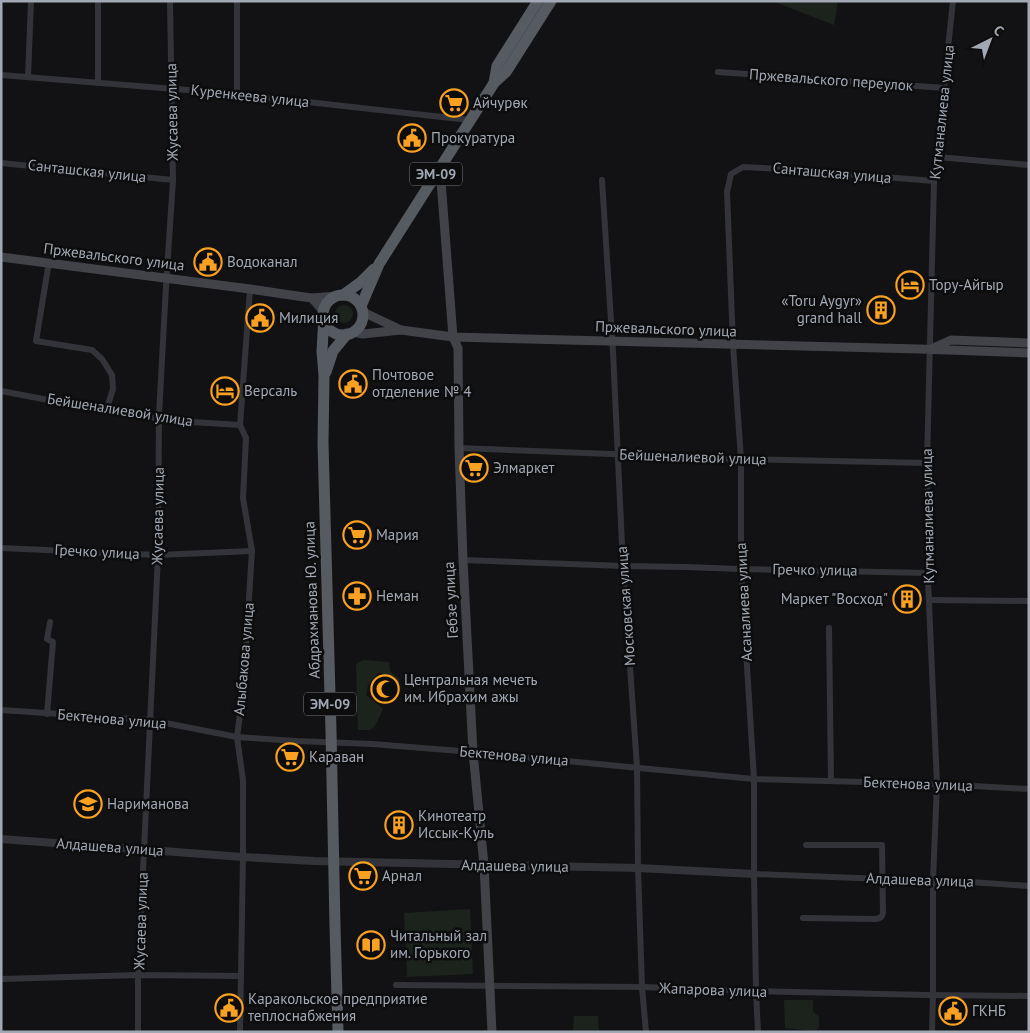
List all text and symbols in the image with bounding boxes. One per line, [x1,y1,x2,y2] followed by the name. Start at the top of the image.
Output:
[965,15,1015,65] north arrow
[990,21,1008,40] text: С
[925,44,958,180] street label: Кутманалиева улица
[161,63,182,162] street label: Жусаева улица
[748,64,915,95] street label: Пржевальского переулок
[190,80,310,111] street label: Куренкеева улица
[439,88,469,118] supermarket icon: Айчурөк
[473,93,528,112] place label: Айчурөк
[397,123,427,153] public building icon: Прокуратура
[431,128,515,147] place label: Прокуратура
[27,155,147,186] street label: Санташская улица
[772,158,892,187] street label: Санташская улица
[410,162,462,185] road number: ЭМ-09
[42,238,186,275] street label: Пржевальского улица
[193,247,223,277] public building icon: Водоканал
[227,252,298,271] place label: Водоканал
[895,270,925,300] hotel icon: Тору-Айгыр
[929,275,1004,294] place label: Тору-Айгыр
[781,291,863,327] place label: «Toru Aygyr» grand hall
[866,295,896,325] building icon: «Toru Aygyr» grand hall
[245,303,275,333] public building icon: Милиция
[279,308,338,327] place label: Милиция
[595,317,737,340] street label: Пржевальского улица
[372,365,471,401] place label: Почтовое отделение № 4
[338,369,368,399] public building icon: Почтовое отделение № 4
[210,376,240,406] hotel icon: Версаль
[244,381,297,400] place label: Версаль
[46,389,194,430] street label: Бейшеналиевой улица
[619,444,767,469] street label: Бейшеналиевой улица
[917,448,938,584] street label: Кутманалиева улица
[459,453,489,483] supermarket icon: Элмаркет
[493,458,555,477] place label: Элмаркет
[147,467,168,566] street label: Жусаева улица
[342,520,372,550] supermarket icon: Мария
[299,521,324,679] street label: Абдрахманова Ю. улица
[376,525,419,544] place label: Мария
[54,540,140,563] street label: Гречко улица
[731,542,756,662] street label: Асаналиева улица
[612,546,639,666] street label: Московская улица
[772,559,858,580] street label: Гречко улица
[439,561,462,639] street label: Гебзе улица
[342,581,372,611] pharmacy icon: Неман
[892,584,922,614] building icon: Маркет "Восход"
[376,586,419,605] place label: Неман
[781,589,888,608] place label: Маркет "Восход"
[229,601,258,716] street label: Алыбакова улица
[404,670,538,706] place label: Центральная мечеть им. Ибрахим ажы
[370,674,400,704] mosque icon: Центральная мечеть им. Ибрахим ажы
[304,692,356,716] road number: ЭМ-09
[57,704,167,733] street label: Бектенова улица
[459,741,569,770] street label: Бектенова улица
[275,742,305,772] supermarket icon: Караван
[309,747,364,766] place label: Караван
[863,772,973,795] street label: Бектенова улица
[73,789,103,819] school or university icon: Нариманова
[107,794,189,813] place label: Нариманова
[418,806,494,842] place label: Кинотеатр Иссык-Куль
[384,810,414,840] building icon: Кинотеатр Иссык-Куль
[56,833,164,860] street label: Алдашева улица
[461,855,569,876] street label: Алдашева улица
[348,861,378,891] supermarket icon: Арнал
[382,866,422,885] place label: Арнал
[866,868,974,891] street label: Алдашева улица
[129,872,152,971] street label: Жусаева улица
[390,926,487,962] place label: Читальный зал им. Горького
[356,930,386,960] library icon: Читальный зал им. Горького
[658,978,767,1001] street label: Жапарова улица
[248,989,428,1025] place label: Каракольское предприятие теплоснабжения
[214,993,244,1023] public building icon: Каракольское предприятие теплоснабжения
[938,996,968,1026] public building icon: ГКНБ
[972,1001,1006,1020] place label: ГКНБ

